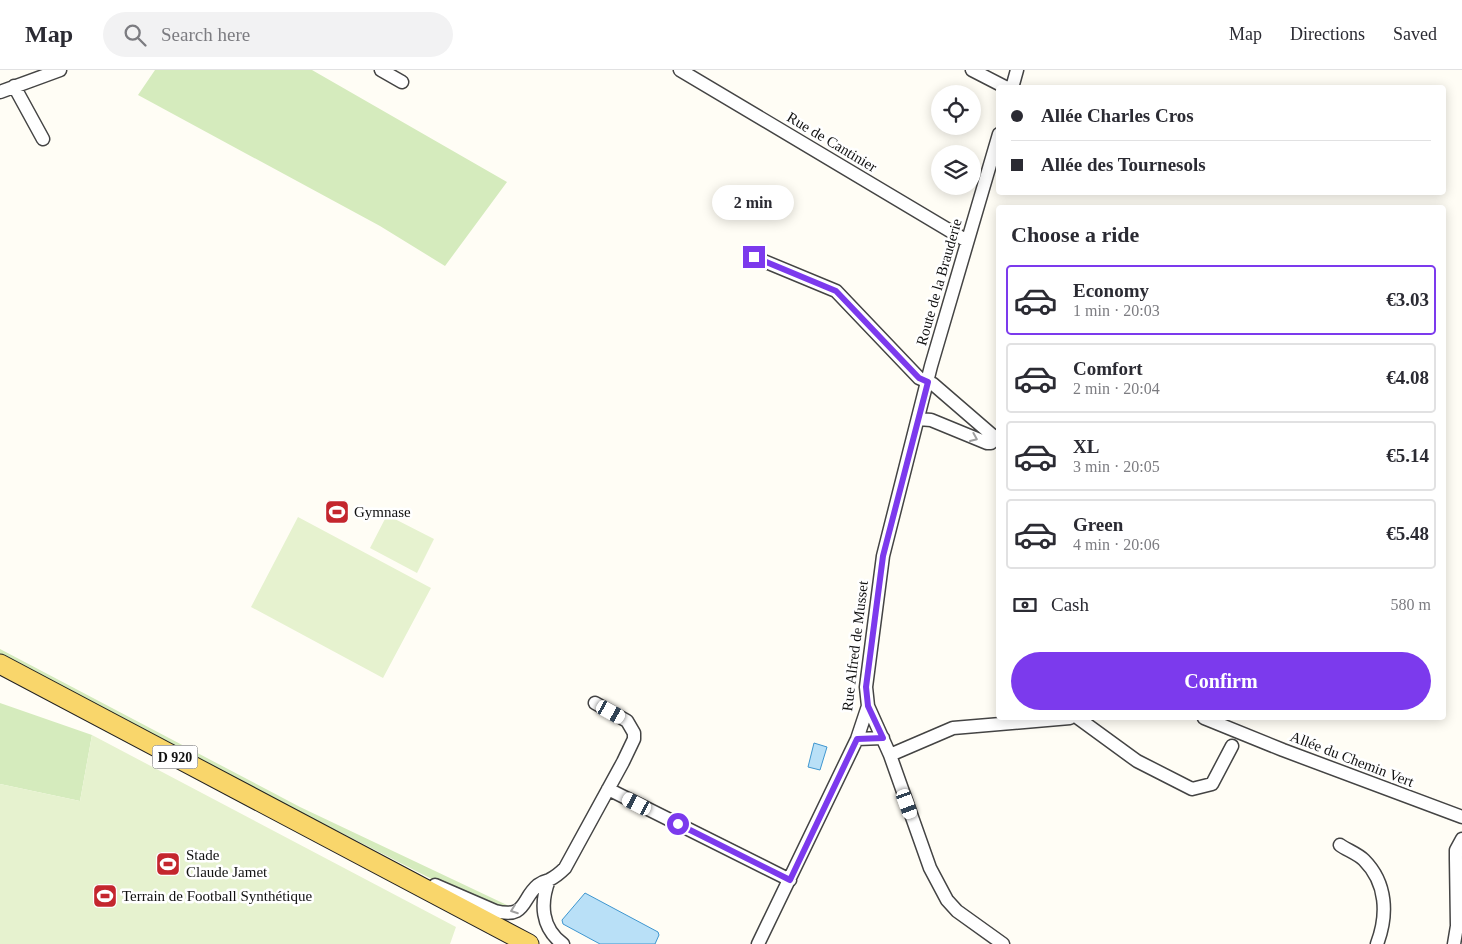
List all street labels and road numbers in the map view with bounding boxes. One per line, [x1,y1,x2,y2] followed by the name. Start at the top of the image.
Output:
[784,109,880,175] street label: Rue de Cantinier
[913,216,965,347] street label: Route de la Brauderie
[839,579,871,712] street label: Rue Alfred de Musset
[1288,728,1417,790] street label: Allée du Chemin Vert
[152,746,198,769] road number: D 920

